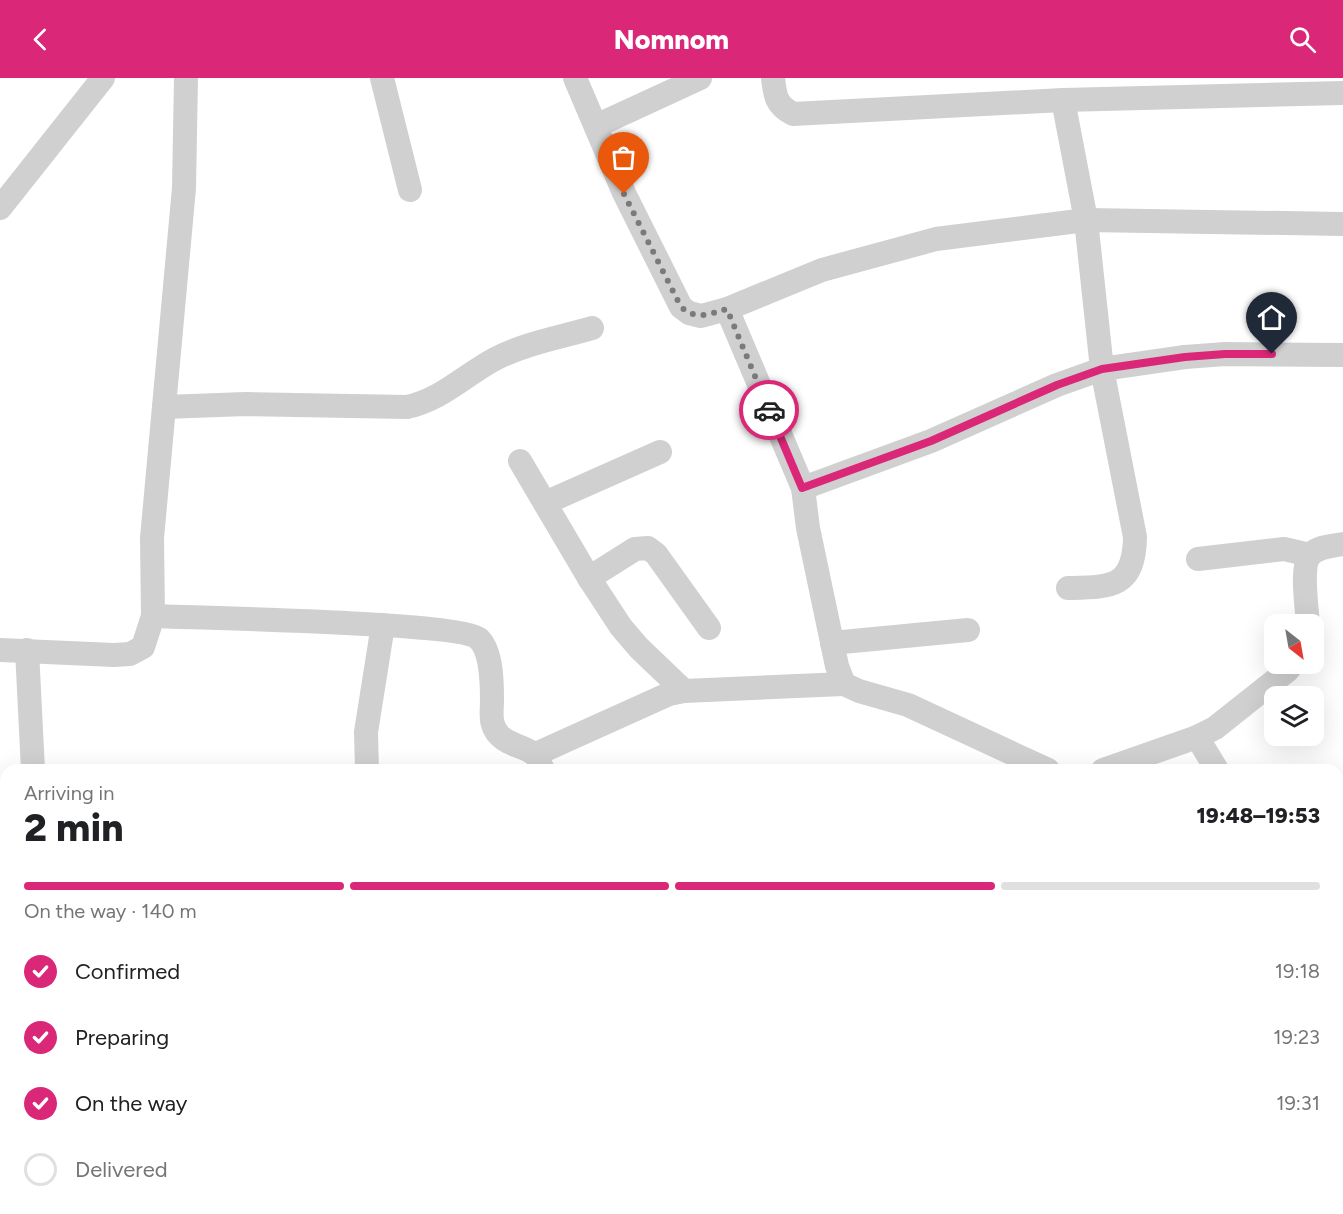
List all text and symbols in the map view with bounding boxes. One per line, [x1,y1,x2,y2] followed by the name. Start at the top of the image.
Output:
[24,23,57,56] icon: back
[614,23,729,56] text: Nomnom
[1286,23,1319,56] icon: search
[598,132,649,194] pin
[607,141,640,174] icon: bag
[1246,292,1297,354] pin
[1255,301,1288,334] icon: home
[739,380,799,440] courier
[753,394,786,427] icon: car
[1264,614,1324,674] north arrow
[1264,614,1324,746] map controls
[1264,686,1324,746] button: layers
[24,781,114,805] text: Arriving in
[1196,802,1320,829] text: 19:48–19:53
[24,804,124,851] text: 2 min
[24,899,197,923] text: On the way · 140 m
[24,955,57,988] icon: check
[75,958,180,985] text: Confirmed
[1275,959,1320,983] text: 19:18
[24,1021,57,1054] icon: check
[75,1024,169,1051] text: Preparing
[1273,1025,1320,1049] text: 19:23
[24,1087,57,1120] icon: check
[75,1090,187,1117] text: On the way
[1276,1091,1320,1115] text: 19:31
[75,1156,168,1183] text: Delivered

